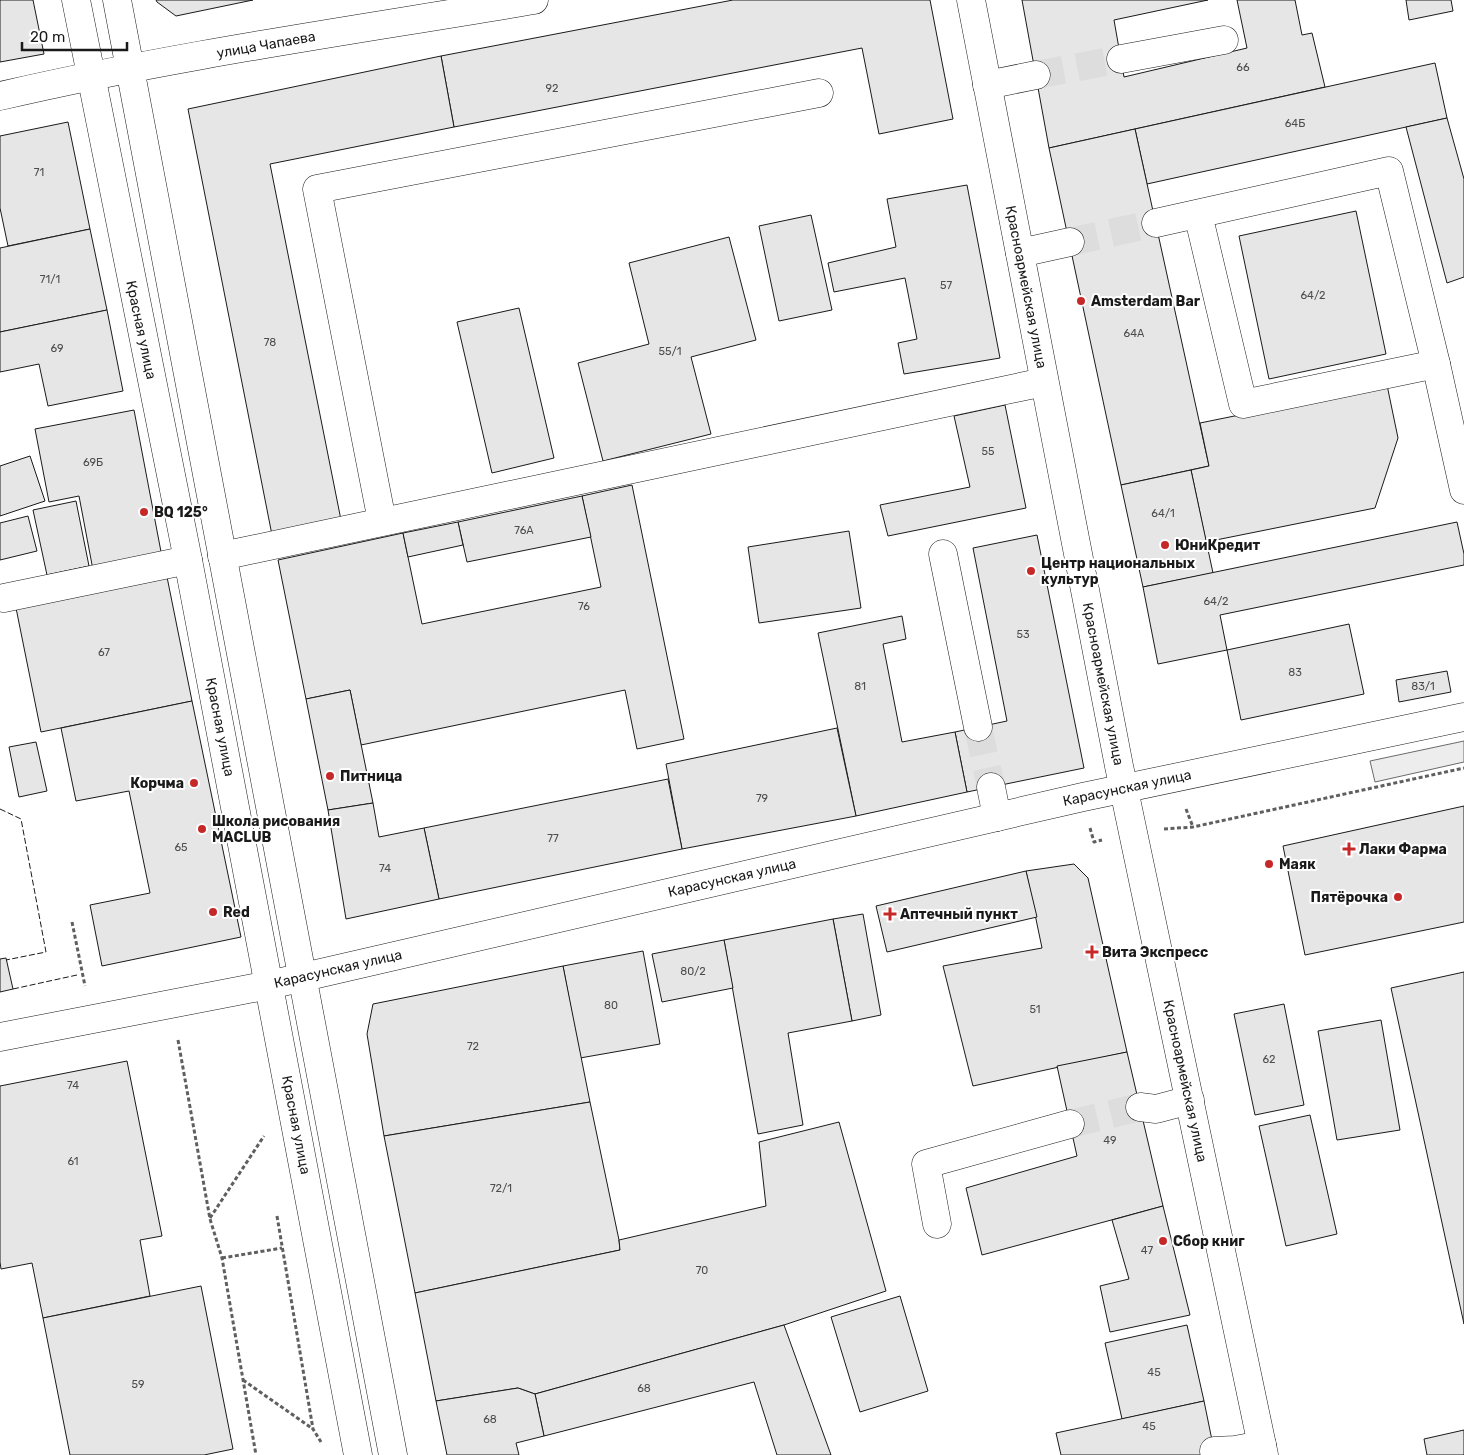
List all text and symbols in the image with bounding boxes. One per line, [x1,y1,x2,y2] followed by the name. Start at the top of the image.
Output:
[22,20,128,52] scale bar
[30,28,65,46] text: 20 m
[215,28,317,62] street label: улица Чапаева
[1236,61,1250,74] house number: 66
[546,82,558,95] house number: 92
[1285,117,1305,130] house number: 64Б
[34,166,44,179] house number: 71
[1002,204,1050,370] street label: Красноармейская улица
[40,273,60,286] house number: 71/1
[122,279,160,381] street label: Красная улица
[940,279,952,292] house number: 57
[1300,289,1326,302] house number: 64/2
[1091,293,1201,310] place label: Amsterdam Bar
[1075,295,1087,307] marker: Amsterdam Bar
[1124,327,1145,340] house number: 64А
[264,336,276,349] house number: 78
[50,342,64,355] house number: 69
[659,345,682,358] house number: 55/1
[981,445,995,458] house number: 55
[83,456,103,469] house number: 69Б
[154,504,208,521] place label: BQ 125°
[138,506,150,518] marker: BQ 125°
[1151,507,1175,520] house number: 64/1
[514,524,534,537] house number: 76А
[1175,537,1260,554] place label: ЮниКредит
[1159,539,1171,551] marker: ЮниКредит
[1041,555,1196,588] place label: Центр национальных культур
[1025,565,1037,577] marker: Центр национальных культур
[1203,595,1229,608] house number: 64/2
[578,600,590,613] house number: 76
[1079,601,1127,767] street label: Красноармейская улица
[1016,628,1030,641] house number: 53
[98,646,110,659] house number: 67
[1288,666,1302,679] house number: 83
[202,676,238,778] street label: Красная улица
[854,680,866,693] house number: 81
[1411,680,1435,693] house number: 83/1
[1061,766,1193,810] street label: Карасунская улица
[340,768,402,785] place label: Питница
[324,770,336,782] marker: Питница
[130,775,184,792] place label: Корчма
[188,777,200,789] marker: Корчма
[756,792,768,805] house number: 79
[212,813,340,846] place label: Школа рисования MACLUB
[196,823,208,835] marker: Школа рисования MACLUB
[547,832,559,845] house number: 77
[174,841,188,854] house number: 65
[1359,841,1447,858] place label: Лаки Фарма
[1343,843,1355,855] marker: Лаки Фарма
[666,855,798,901] street label: Карасунская улица
[1279,856,1316,873] place label: Маяк
[1263,858,1275,870] marker: Маяк
[379,862,391,875] house number: 74
[1311,889,1388,906] place label: Пятёрочка
[1392,891,1404,903] marker: Пятёрочка
[223,904,250,921] place label: Red
[207,906,219,918] marker: Red
[900,906,1018,923] place label: Аптечный пункт
[884,908,896,920] marker: Аптечный пункт
[1102,944,1208,961] place label: Вита Экспресс
[272,946,404,992] street label: Карасунская улица
[1086,946,1098,958] marker: Вита Экспресс
[680,965,706,978] house number: 80/2
[1159,998,1211,1164] street label: Красноармейская улица
[604,999,618,1012] house number: 80
[1029,1003,1041,1016] house number: 51
[467,1040,479,1053] house number: 72
[1262,1053,1276,1066] house number: 62
[278,1074,314,1176] street label: Красная улица
[67,1079,79,1092] house number: 74
[1103,1134,1117,1147] house number: 49
[67,1155,79,1168] house number: 61
[490,1182,512,1195] house number: 72/1
[1173,1233,1245,1250] place label: Сбор книг
[1157,1235,1169,1247] marker: Сбор книг
[1141,1244,1153,1257] house number: 47
[696,1264,708,1277] house number: 70
[1147,1366,1161,1379] house number: 45
[131,1378,145,1391] house number: 59
[637,1382,651,1395] house number: 68
[483,1413,497,1426] house number: 68
[1142,1420,1156,1433] house number: 45

